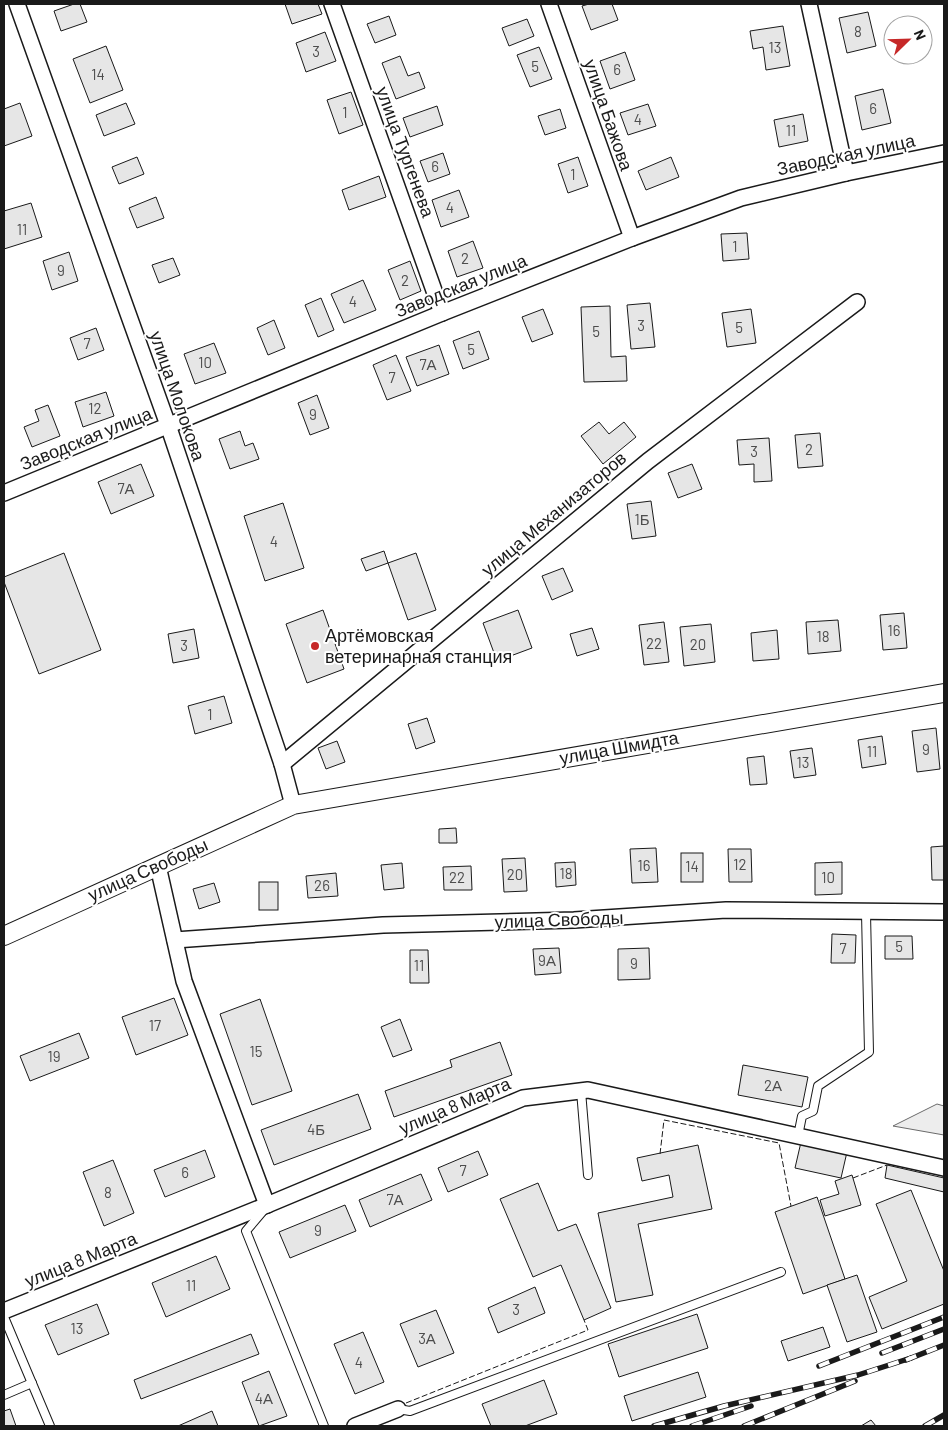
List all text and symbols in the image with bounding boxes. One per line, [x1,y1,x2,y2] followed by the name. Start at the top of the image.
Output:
[883,15,933,65] north arrow
[854,22,862,40] house number: 8
[911,27,930,42] text: N
[769,38,781,56] house number: 13
[312,42,320,60] house number: 3
[580,56,639,174] street label: улица Бажова
[531,57,539,75] house number: 5
[613,60,621,78] house number: 6
[91,65,105,83] house number: 14
[372,83,440,221] street label: улица Тургенева
[869,99,877,117] house number: 6
[342,103,348,121] house number: 1
[634,110,642,128] house number: 4
[786,121,796,139] house number: 11
[775,128,918,179] street label: Заводская улица
[431,157,439,175] house number: 6
[570,165,576,183] house number: 1
[446,198,454,216] house number: 4
[17,220,27,238] house number: 11
[732,237,738,255] house number: 1
[391,248,531,322] street label: Заводская улица
[461,249,469,267] house number: 2
[57,261,65,279] house number: 9
[401,271,409,289] house number: 2
[349,292,357,310] house number: 4
[637,316,645,334] house number: 3
[735,318,743,336] house number: 5
[592,322,600,340] house number: 5
[145,328,211,465] street label: улица Молокова
[83,334,91,352] house number: 7
[467,340,475,358] house number: 5
[198,353,212,371] house number: 10
[419,355,437,373] house number: 7А
[388,368,396,386] house number: 7
[88,399,102,417] house number: 12
[16,401,156,475] street label: Заводская улица
[309,405,317,423] house number: 9
[805,440,813,458] house number: 2
[750,442,758,460] house number: 3
[476,446,630,580] street label: улица Механизаторов
[117,479,135,497] house number: 7А
[634,510,650,528] house number: 1Б
[270,532,278,550] house number: 4
[888,621,900,639] house number: 16
[325,624,512,667] place label: Артёмовская ветеринарная станция
[816,627,830,645] house number: 18
[646,634,662,652] house number: 22
[690,635,706,653] house number: 20
[180,636,188,654] house number: 3
[309,640,321,652] marker: Артёмовская ветеринарная станция
[207,705,213,723] house number: 1
[558,726,681,768] street label: улица Шмидта
[922,740,930,758] house number: 9
[867,742,877,760] house number: 11
[797,753,809,771] house number: 13
[84,833,211,905] street label: улица Свободы
[733,855,747,873] house number: 12
[638,856,650,874] house number: 16
[685,857,699,875] house number: 14
[559,864,573,882] house number: 18
[507,865,523,883] house number: 20
[449,868,465,886] house number: 22
[821,868,835,886] house number: 10
[314,876,330,894] house number: 26
[494,906,624,932] street label: улица Свободы
[895,937,903,955] house number: 5
[839,939,847,957] house number: 7
[538,951,556,969] house number: 9А
[630,954,638,972] house number: 9
[414,956,424,974] house number: 11
[149,1016,161,1034] house number: 17
[250,1042,262,1060] house number: 15
[47,1047,61,1065] house number: 19
[396,1071,515,1138] street label: улица 8 Марта
[764,1076,782,1094] house number: 2А
[307,1120,325,1138] house number: 4Б
[459,1161,467,1179] house number: 7
[181,1163,189,1181] house number: 6
[104,1183,112,1201] house number: 8
[386,1190,404,1208] house number: 7А
[314,1221,322,1239] house number: 9
[21,1226,141,1292] street label: улица 8 Марта
[186,1276,196,1294] house number: 11
[512,1300,520,1318] house number: 3
[71,1319,83,1337] house number: 13
[418,1329,436,1347] house number: 3А
[355,1353,363,1371] house number: 4
[255,1389,273,1407] house number: 4А

